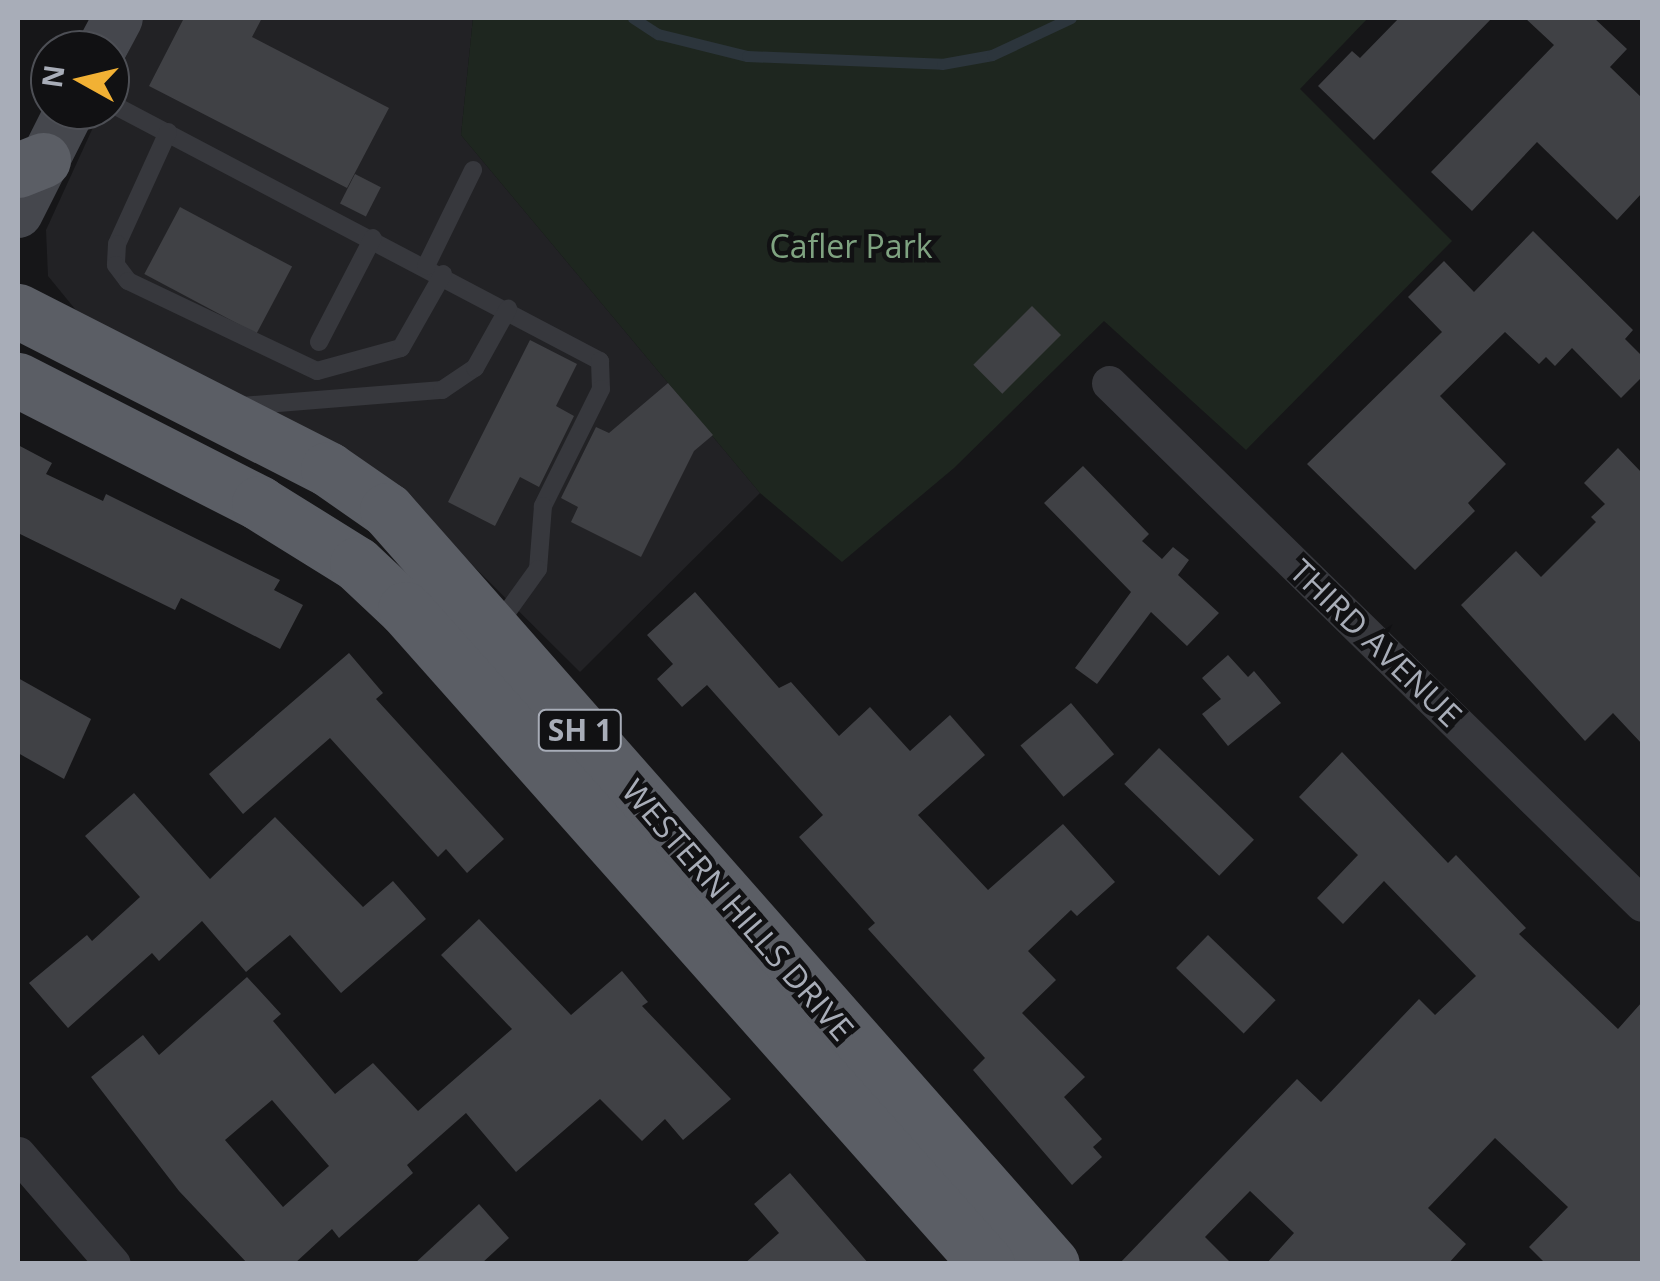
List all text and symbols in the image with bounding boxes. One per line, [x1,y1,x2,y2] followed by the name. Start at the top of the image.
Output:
[30,30,130,130] north arrow
[32,62,73,90] text: N
[769,227,933,265] park label: Cafler Park
[1282,551,1470,735] street label: THIRD AVENUE
[538,705,622,755] road number: SH 1
[614,772,862,1048] street label: WESTERN HILLS DRIVE

